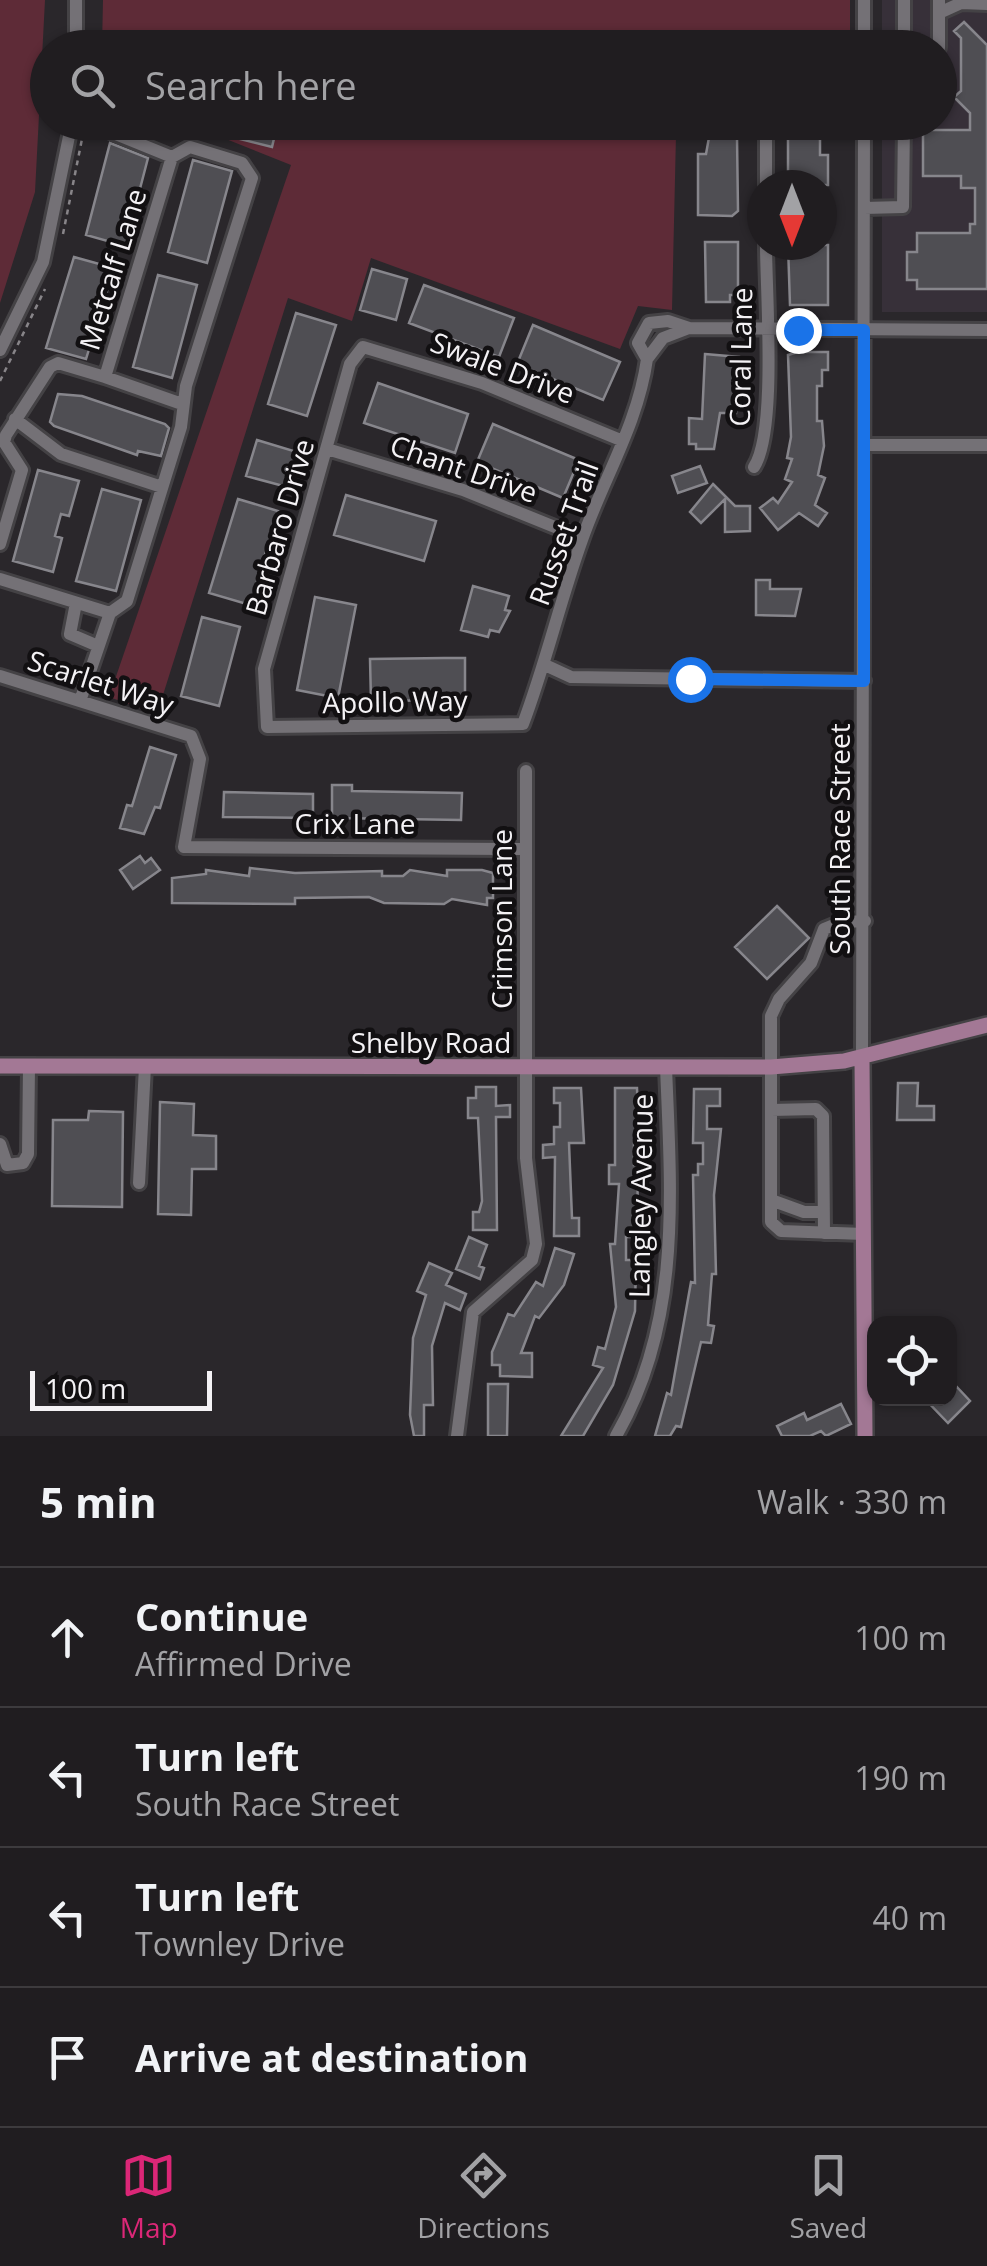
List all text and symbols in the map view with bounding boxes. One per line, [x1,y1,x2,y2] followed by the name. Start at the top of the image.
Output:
[30,30,957,140] search box
[65,58,120,113] icon: search
[145,59,357,111] text: Search here
[747,170,837,260] north arrow
[69,184,155,354] street label: Metcalf Lane
[720,287,760,427] street label: Coral Lane
[776,308,822,354] route end
[426,322,580,412] street label: Swale Drive
[385,425,543,511] street label: Chant Drive
[236,434,322,620] street label: Barbaro Drive
[519,456,607,610] street label: Russet Trail
[23,641,180,724] street label: Scarlet Way
[668,657,714,703] route start
[322,681,469,721] street label: Apollo Way
[820,723,858,955] street label: South Race Street
[294,804,416,842] street label: Crix Lane
[482,829,520,1009] street label: Crimson Lane
[351,1023,511,1061] street label: Shelby Road
[619,1094,661,1298] street label: Langley Avenue
[867,1316,957,1406] map controls
[867,1316,957,1406] button: locate
[30,1366,212,1410] scale bar
[45,1369,126,1407] text: 100 m
[40,1473,157,1530] text: 5 min
[757,1480,947,1523] text: Walk · 330 m
[135,1590,308,1642] text: Continue
[40,1610,95,1665] icon: ahead
[854,1616,947,1659] text: 100 m
[135,1642,352,1685] text: Affirmed Drive
[135,1730,299,1782] text: Turn left
[40,1750,95,1805] icon: left
[854,1756,947,1799] text: 190 m
[135,1782,399,1825] text: South Race Street
[135,1870,299,1922] text: Turn left
[40,1890,95,1945] icon: left
[872,1896,947,1939] text: 40 m
[135,1922,345,1965] text: Townley Drive
[40,2030,95,2085] icon: arrive
[135,2031,529,2083] text: Arrive at destination
[120,2148,178,2246] tab: Map
[417,2148,550,2246] tab: Directions
[789,2148,867,2246] tab: Saved

